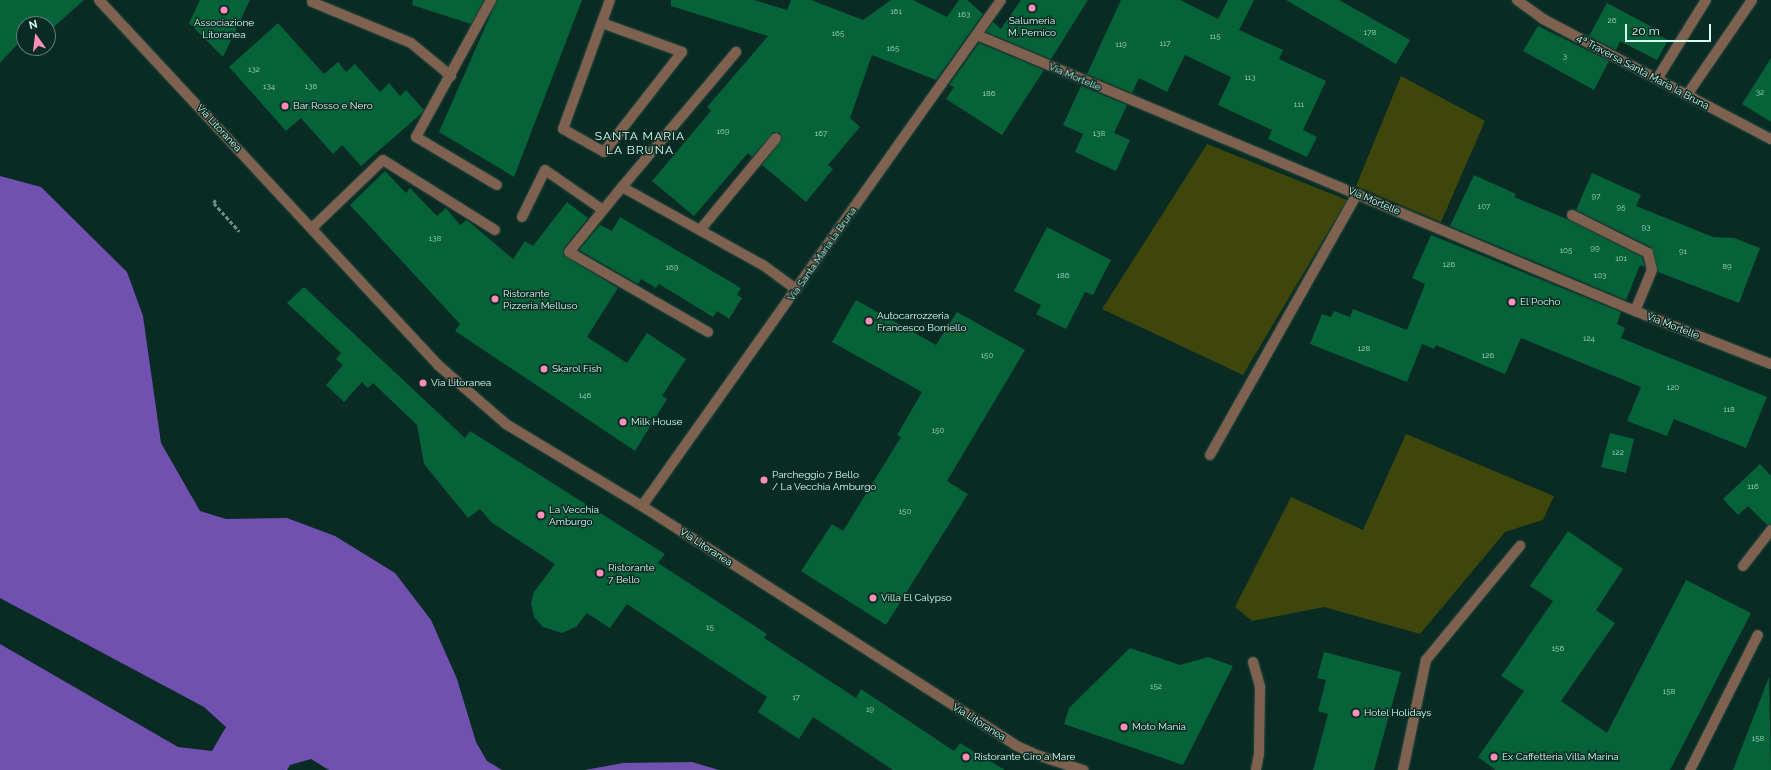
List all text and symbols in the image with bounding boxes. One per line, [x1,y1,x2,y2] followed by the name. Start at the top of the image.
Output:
[1027,3,1037,13] marker: Salumeria M. Pernico
[219,5,229,15] marker: Associazione Litoranea
[890,7,902,17] house number: 161
[958,10,970,20] house number: 163
[1008,14,1056,38] place label: Salumeria M. Pernico
[16,16,56,56] north arrow
[194,16,254,40] place label: Associazione Litoranea
[1608,16,1616,26] house number: 26
[1627,16,1713,42] scale bar
[28,18,39,32] text: N
[1632,24,1660,38] text: 20 m
[1364,28,1376,38] house number: 178
[832,29,844,39] house number: 165
[1209,32,1221,42] house number: 115
[1575,32,1711,112] street label: 4ª Traversa Santa Maria la Bruna
[1159,39,1171,49] house number: 117
[1115,40,1127,50] house number: 119
[887,44,899,54] house number: 165
[1563,52,1567,62] house number: 3
[1047,61,1103,93] street label: Via Mortelle
[248,65,260,75] house number: 132
[1244,73,1256,83] house number: 113
[263,82,275,92] house number: 134
[305,82,317,92] house number: 136
[1756,88,1764,98] house number: 32
[983,89,995,99] house number: 186
[293,100,373,112] place label: Bar Rosso e Nero
[1294,100,1304,110] house number: 111
[280,101,290,111] marker: Bar Rosso e Nero
[194,102,244,154] street label: Via Litoranea
[717,127,729,137] house number: 169
[815,129,827,139] house number: 167
[1093,129,1105,139] house number: 138
[595,130,685,158] district label: SANTA MARIA LA BRUNA
[1346,185,1402,217] street label: Via Mortelle
[1592,192,1600,202] house number: 97
[1478,202,1490,212] house number: 107
[1616,203,1626,213] house number: 95
[785,205,859,303] street label: Via Santa Maria la Bruna
[1642,223,1650,233] house number: 93
[429,234,441,244] house number: 138
[1590,244,1600,254] house number: 99
[1560,246,1572,256] house number: 105
[1679,247,1687,257] house number: 91
[1615,254,1627,264] house number: 101
[1443,260,1455,270] house number: 126
[1722,262,1732,272] house number: 89
[666,263,678,273] house number: 169
[1057,271,1069,281] house number: 186
[1594,271,1606,281] house number: 103
[503,287,577,310] place label: Ristorante Pizzeria Melluso
[490,294,500,304] marker: Ristorante Pizzeria Melluso
[1520,296,1561,308] place label: El Pocho
[1507,297,1517,307] marker: El Pocho
[877,309,966,332] place label: Autocarrozzeria Francesco Borriello
[1645,310,1701,342] street label: Via Mortelle
[864,316,874,326] marker: Autocarrozzeria Francesco Borriello
[1583,334,1595,344] house number: 124
[1358,344,1370,354] house number: 128
[981,351,993,361] house number: 150
[1482,351,1494,361] house number: 126
[552,363,602,375] place label: Skarol Fish
[539,364,549,374] marker: Skarol Fish
[431,377,491,389] place label: Via Litoranea
[418,378,428,388] marker: Via Litoranea
[1667,383,1679,393] house number: 120
[579,391,591,401] house number: 146
[1723,405,1735,415] house number: 118
[631,416,682,428] place label: Milk House
[618,417,628,427] marker: Milk House
[932,426,944,436] house number: 150
[1612,448,1624,458] house number: 122
[772,468,877,492] place label: Parcheggio 7 Bello / La Vecchia Amburgo
[759,475,769,485] marker: Parcheggio 7 Bello / La Vecchia Amburgo
[1747,482,1759,492] house number: 116
[549,503,599,526] place label: La Vecchia Amburgo
[899,507,911,517] house number: 150
[536,510,546,520] marker: La Vecchia Amburgo
[677,526,735,568] street label: Via Litoranea
[608,561,655,584] place label: Ristorante 7 Bello
[595,568,605,578] marker: Ristorante 7 Bello
[881,592,952,604] place label: Villa El Calypso
[868,593,878,603] marker: Villa El Calypso
[706,623,714,633] house number: 15
[1552,644,1564,654] house number: 156
[1150,682,1162,692] house number: 152
[1663,687,1675,697] house number: 158
[792,693,800,703] house number: 17
[950,701,1008,743] street label: Via Litoranea
[866,705,874,715] house number: 19
[1364,707,1431,719] place label: Hotel Holidays
[1351,708,1361,718] marker: Hotel Holidays
[1132,721,1186,733] place label: Moto Mania
[1119,722,1129,732] marker: Moto Mania
[1752,734,1764,744] house number: 158
[974,751,1075,763] place label: Ristorante Ciro a Mare
[1502,751,1619,763] place label: Ex Caffetteria Villa Marina
[961,752,971,762] marker: Ristorante Ciro a Mare
[1489,752,1499,762] marker: Ex Caffetteria Villa Marina

